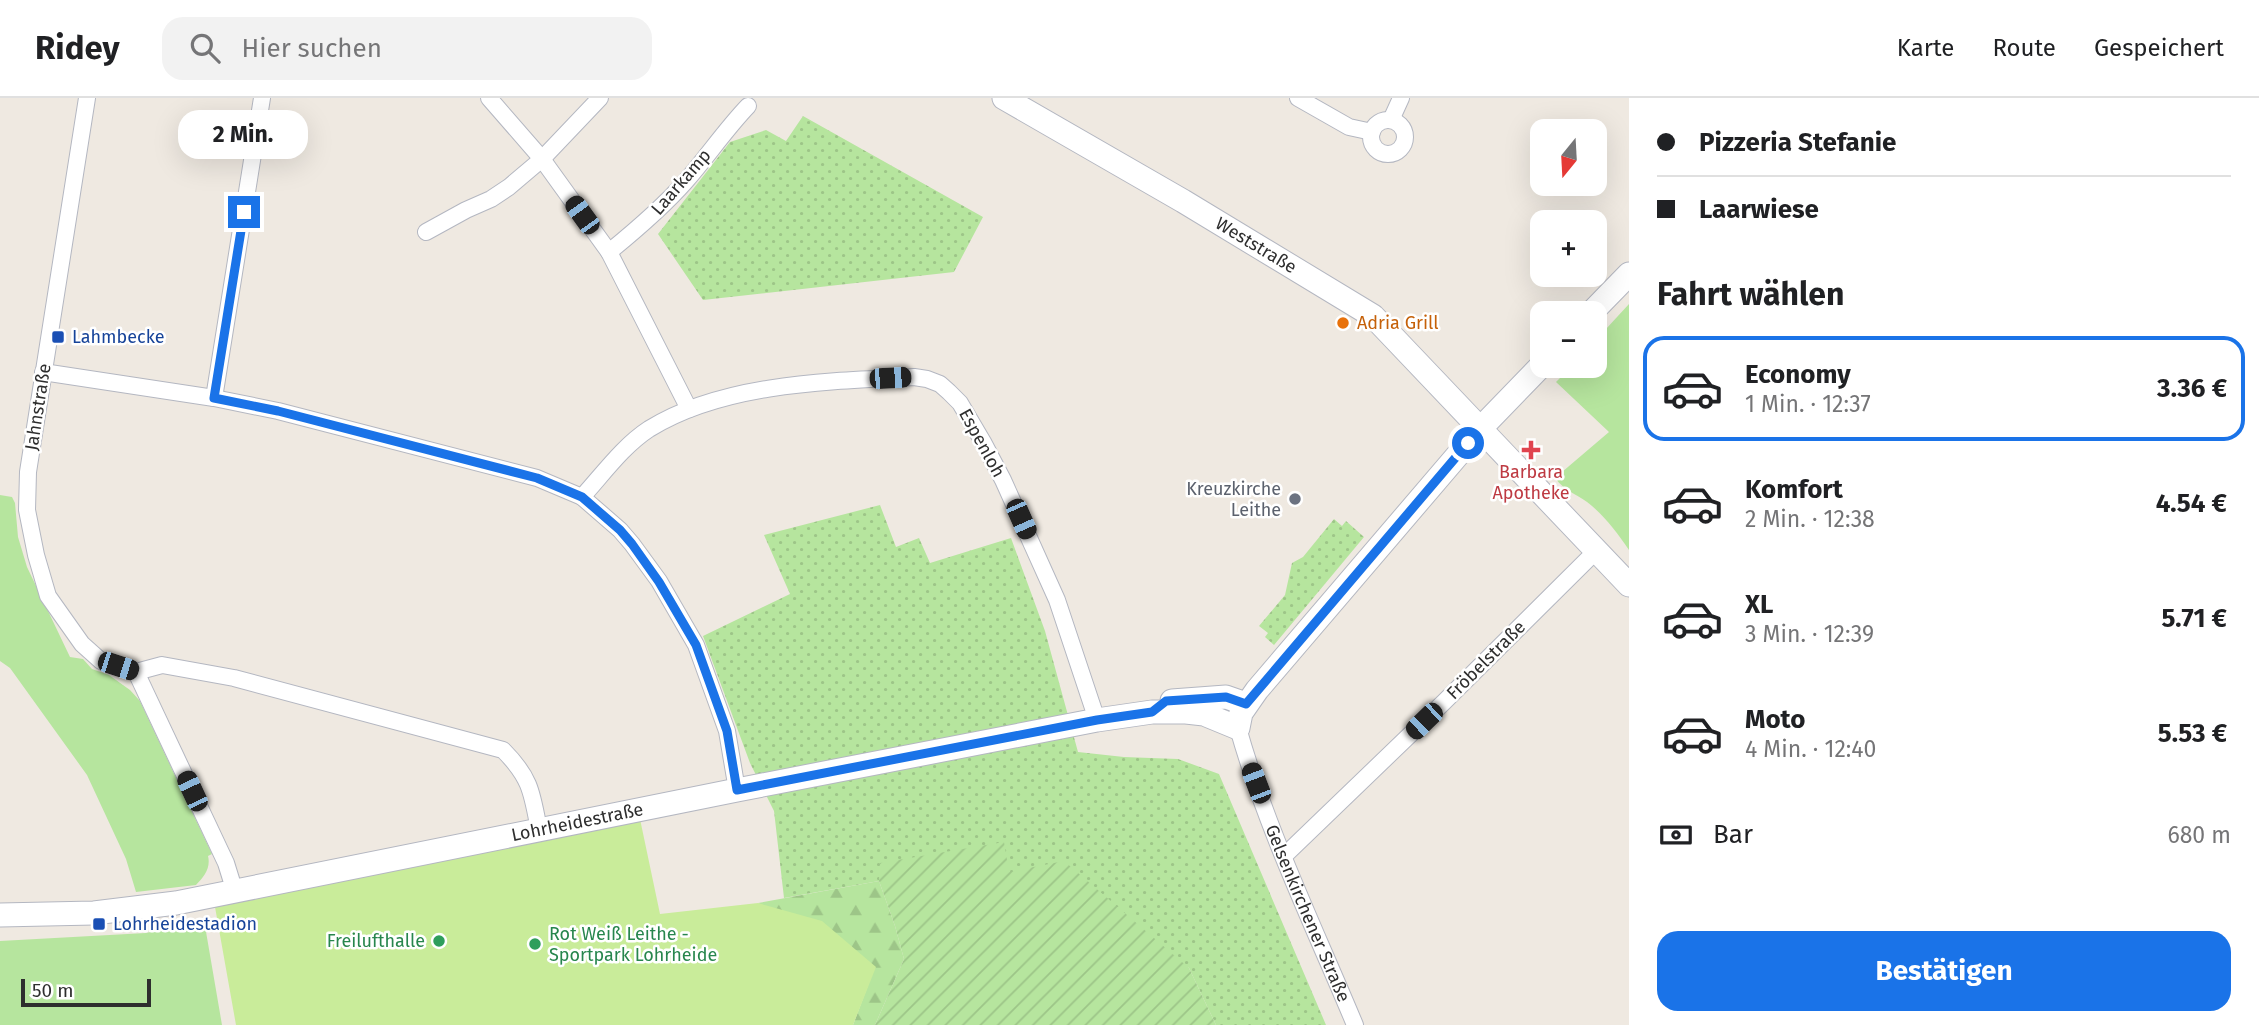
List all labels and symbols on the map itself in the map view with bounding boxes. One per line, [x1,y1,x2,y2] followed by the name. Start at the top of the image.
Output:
[179,110,309,159] callout: 2 Min.
[1530,119,1606,196] north arrow
[646,145,716,219] street label: Laarkamp
[562,192,603,238] car
[228,196,260,228] route end
[1212,212,1301,278] street label: Weststraße
[1357,312,1439,334] place label: Adria Grill
[1335,315,1351,331] marker: Adria Grill
[72,326,165,348] place label: Lahmbecke
[50,329,66,345] marker: Lahmbecke
[20,362,56,452] street label: Jahnstraße
[869,366,912,390] car
[954,405,1010,481] street label: Espenloh
[1452,427,1484,459] route start
[1523,442,1539,458] marker: Barbara Apotheke
[1492,461,1570,504] place label: Barbara Apotheke
[1186,478,1281,521] place label: Kreuzkirche Leithe
[1287,491,1303,507] marker: Kreuzkirche Leithe
[1003,496,1040,542] car
[1442,616,1530,704] street label: Fröbelstraße
[95,650,142,682] car
[1402,699,1447,743] car
[1239,760,1274,806] car
[174,768,211,814] car
[509,798,645,846] street label: Lohrheidestraße
[1261,822,1355,1005] street label: Gelsenkirchener Straße
[113,913,257,935] place label: Lohrheidestadion
[91,916,107,932] marker: Lohrheidestadion
[549,923,717,966] place label: Rot Weiß Leithe - Sportpark Lohrheide
[327,930,425,952] place label: Freilufthalle
[431,933,447,949] marker: Freilufthalle
[527,936,543,952] marker: Rot Weiß Leithe - Sportpark Lohrheide
[21,976,150,1008] scale bar

